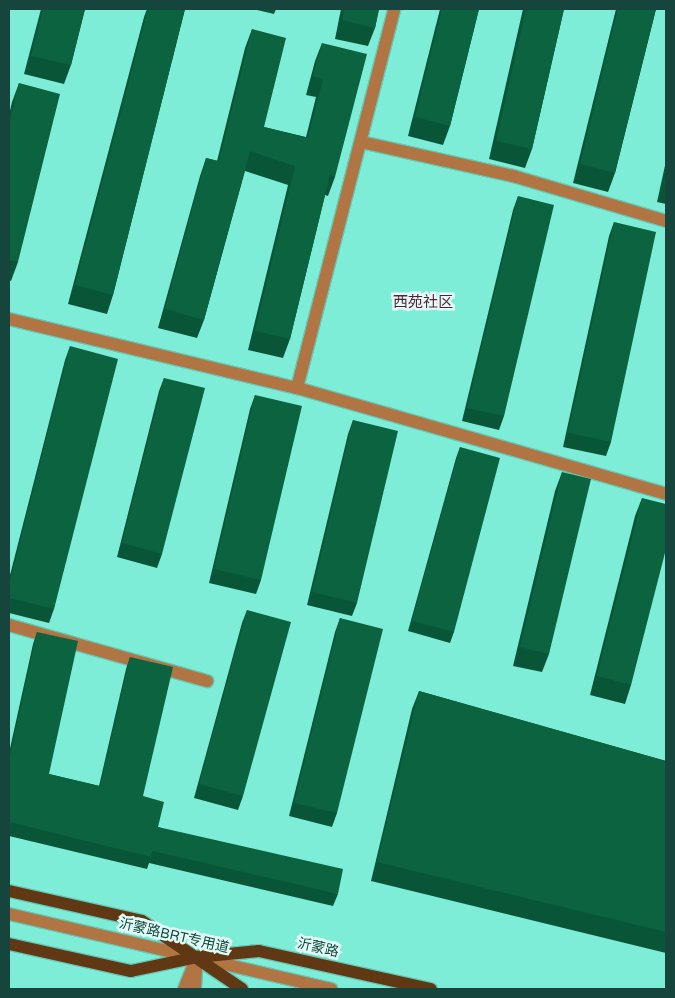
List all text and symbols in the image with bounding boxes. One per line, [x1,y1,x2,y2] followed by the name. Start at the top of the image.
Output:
[393,294,453,312] district label: 西苑社区
[117,915,231,957] street label: 沂蒙路BRT专用道
[296,935,340,961] street label: 沂蒙路

